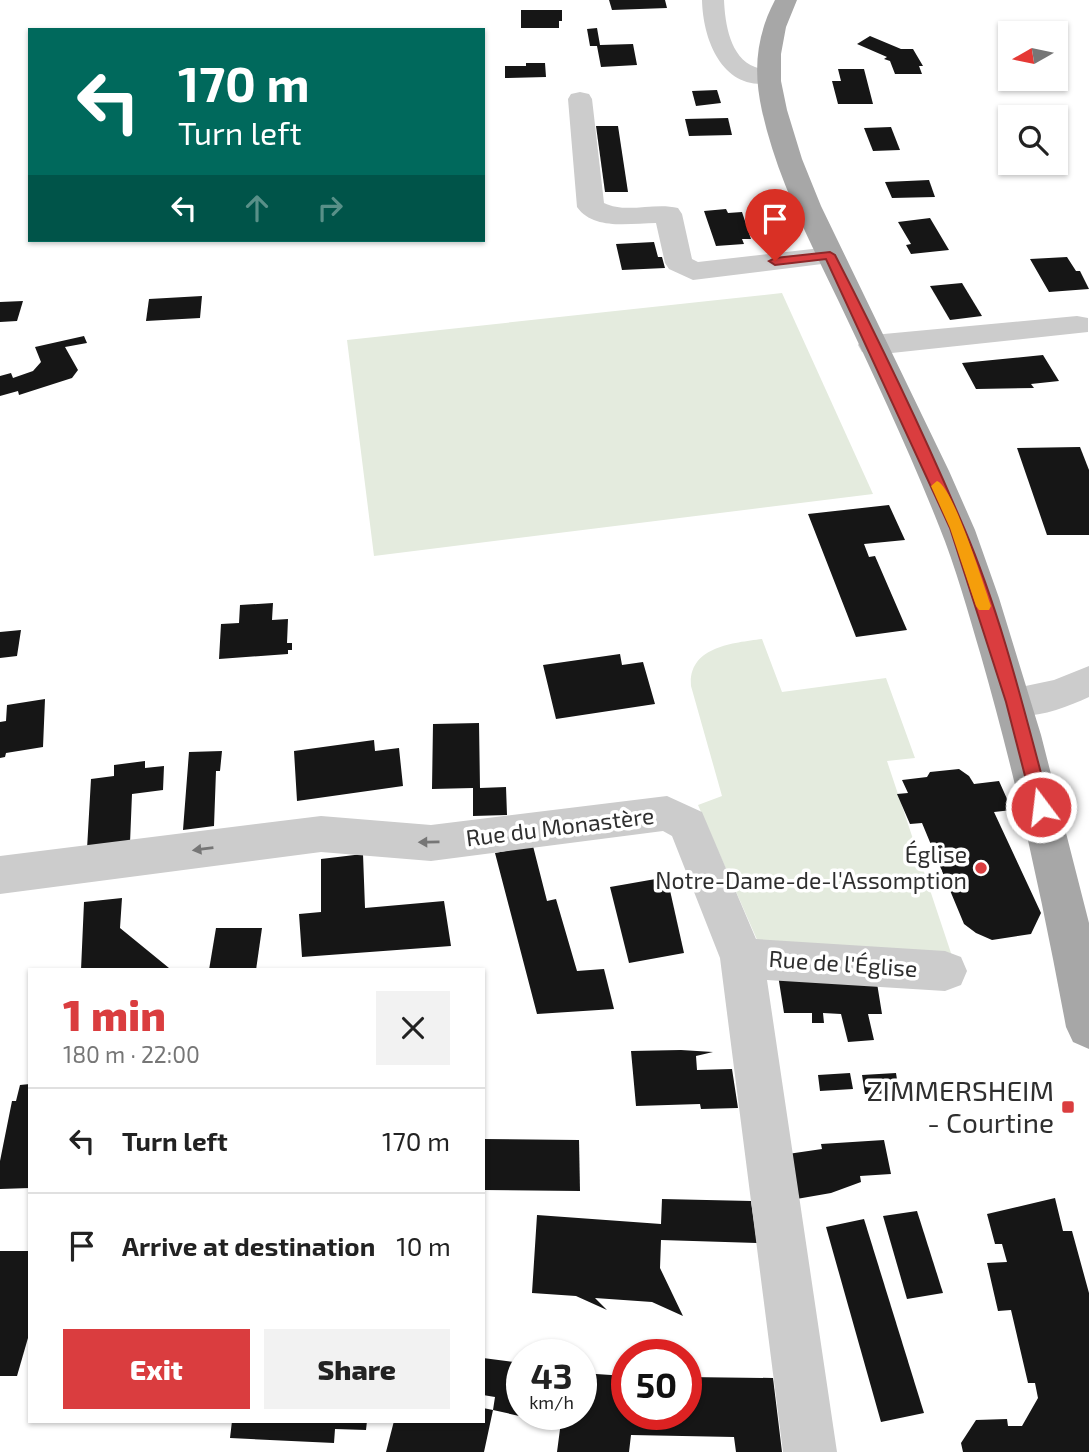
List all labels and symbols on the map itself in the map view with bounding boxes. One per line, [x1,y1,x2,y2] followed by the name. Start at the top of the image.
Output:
[998,21,1068,91] north arrow
[745,189,805,261] pin
[1004,770,1078,844] position arrow
[464,801,656,851] street label: Rue du Monastère
[418,836,440,848] one-way arrow
[655,840,967,894] place label: Église Notre-Dame-de-l'Assomption
[192,844,214,855] one-way arrow
[973,860,989,876] marker: Église Notre-Dame-de-l'Assomption
[768,944,918,982] street label: Rue de l'Église
[867,1073,1054,1139] place label: ZIMMERSHEIM - Courtine
[1060,1099,1076,1115] marker: ZIMMERSHEIM - Courtine
[611,1339,702,1430] speed limit sign: 50

